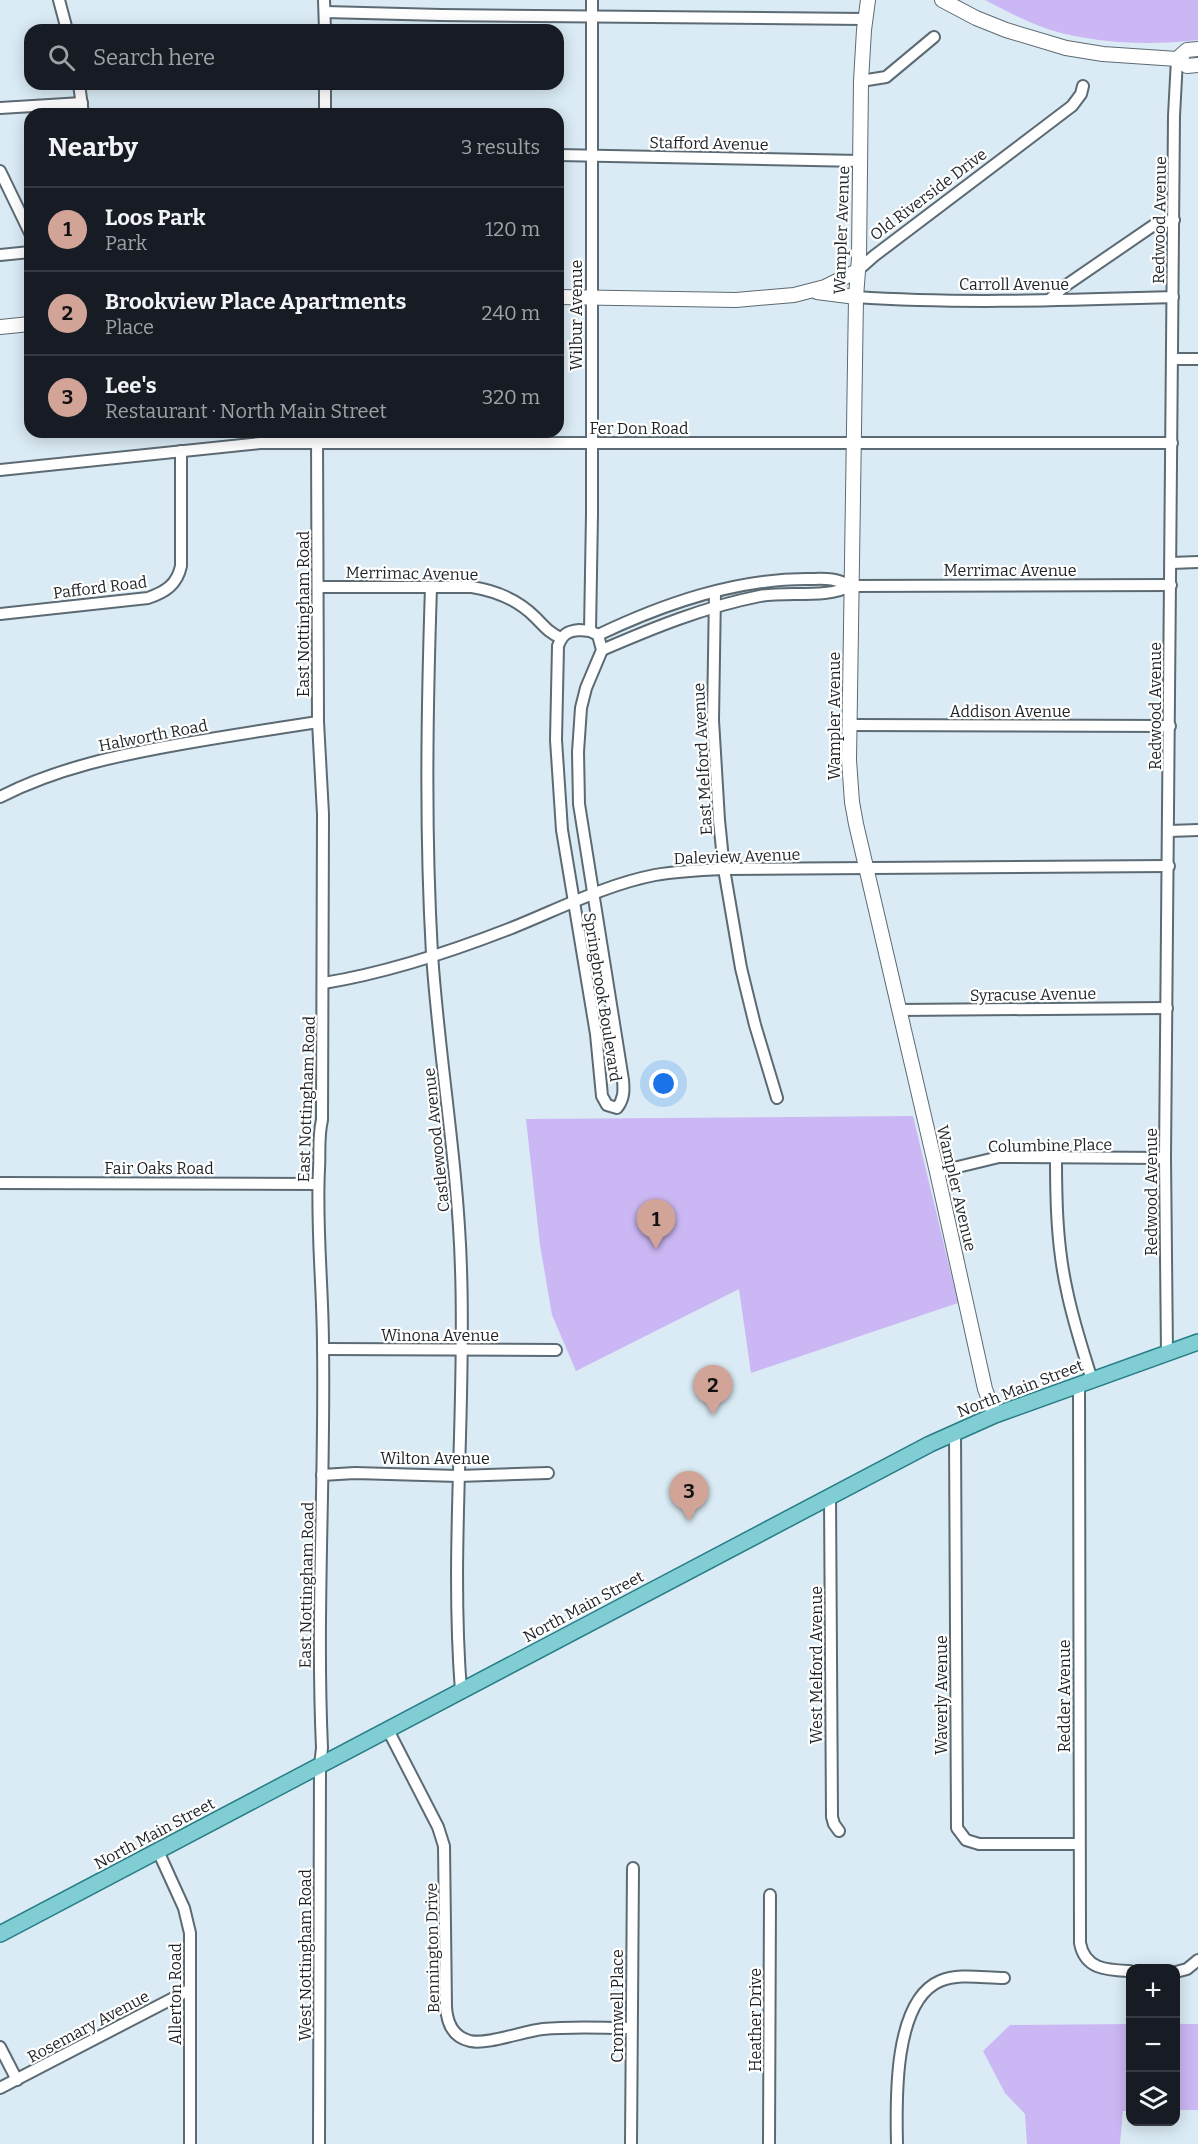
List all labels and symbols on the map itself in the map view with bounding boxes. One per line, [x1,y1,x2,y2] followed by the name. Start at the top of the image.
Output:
[649,133,769,154] street label: Stafford Avenue
[866,144,990,244] street label: Old Riverside Drive
[1149,156,1170,284] street label: Redwood Avenue
[830,165,853,295] street label: Wampler Avenue
[567,260,586,370] street label: Wilbur Avenue
[959,275,1069,294] street label: Carroll Avenue
[590,419,689,438] street label: Fer Don Road
[294,530,313,697] street label: East Nottingham Road
[944,561,1076,580] street label: Merrimac Avenue
[345,563,479,584] street label: Merrimac Avenue
[52,572,149,603] street label: Pafford Road
[1146,642,1165,770] street label: Redwood Avenue
[825,652,844,780] street label: Wampler Avenue
[689,682,716,836] street label: East Melford Avenue
[949,702,1071,721] street label: Addison Avenue
[97,716,210,755] street label: Halworth Road
[673,845,801,868] street label: Daleview Avenue
[580,911,625,1084] street label: Springbrook Boulevard
[970,984,1096,1005] street label: Syracuse Avenue
[294,1015,319,1183] street label: East Nottingham Road
[419,1067,454,1213] street label: Castlewood Avenue
[649,1069,678,1098] your location
[933,1123,980,1253] street label: Wampler Avenue
[1142,1128,1161,1256] street label: Redwood Avenue
[988,1135,1112,1156] street label: Columbine Place
[104,1159,214,1178] street label: Fair Oaks Road
[636,1200,676,1249] pin: 1
[381,1326,499,1345] street label: Winona Avenue
[954,1356,1086,1421] street label: North Main Street
[694,1366,732,1415] pin: 2
[380,1449,490,1468] street label: Wilton Avenue
[670,1472,708,1521] pin: 3
[296,1501,317,1668] street label: East Nottingham Road
[520,1567,647,1646] street label: North Main Street
[807,1586,826,1744] street label: West Melford Avenue
[932,1635,951,1755] street label: Waverly Avenue
[1055,1639,1074,1753] street label: Redder Avenue
[91,1794,218,1873] street label: North Main Street
[296,1868,315,2041] street label: West Nottingham Road
[422,1883,443,2013] street label: Bennington Drive
[166,1943,185,2045] street label: Allerton Road
[608,1949,627,2063] street label: Cromwell Place
[746,1968,765,2072] street label: Heather Drive
[24,1986,152,2067] street label: Rosemary Avenue

